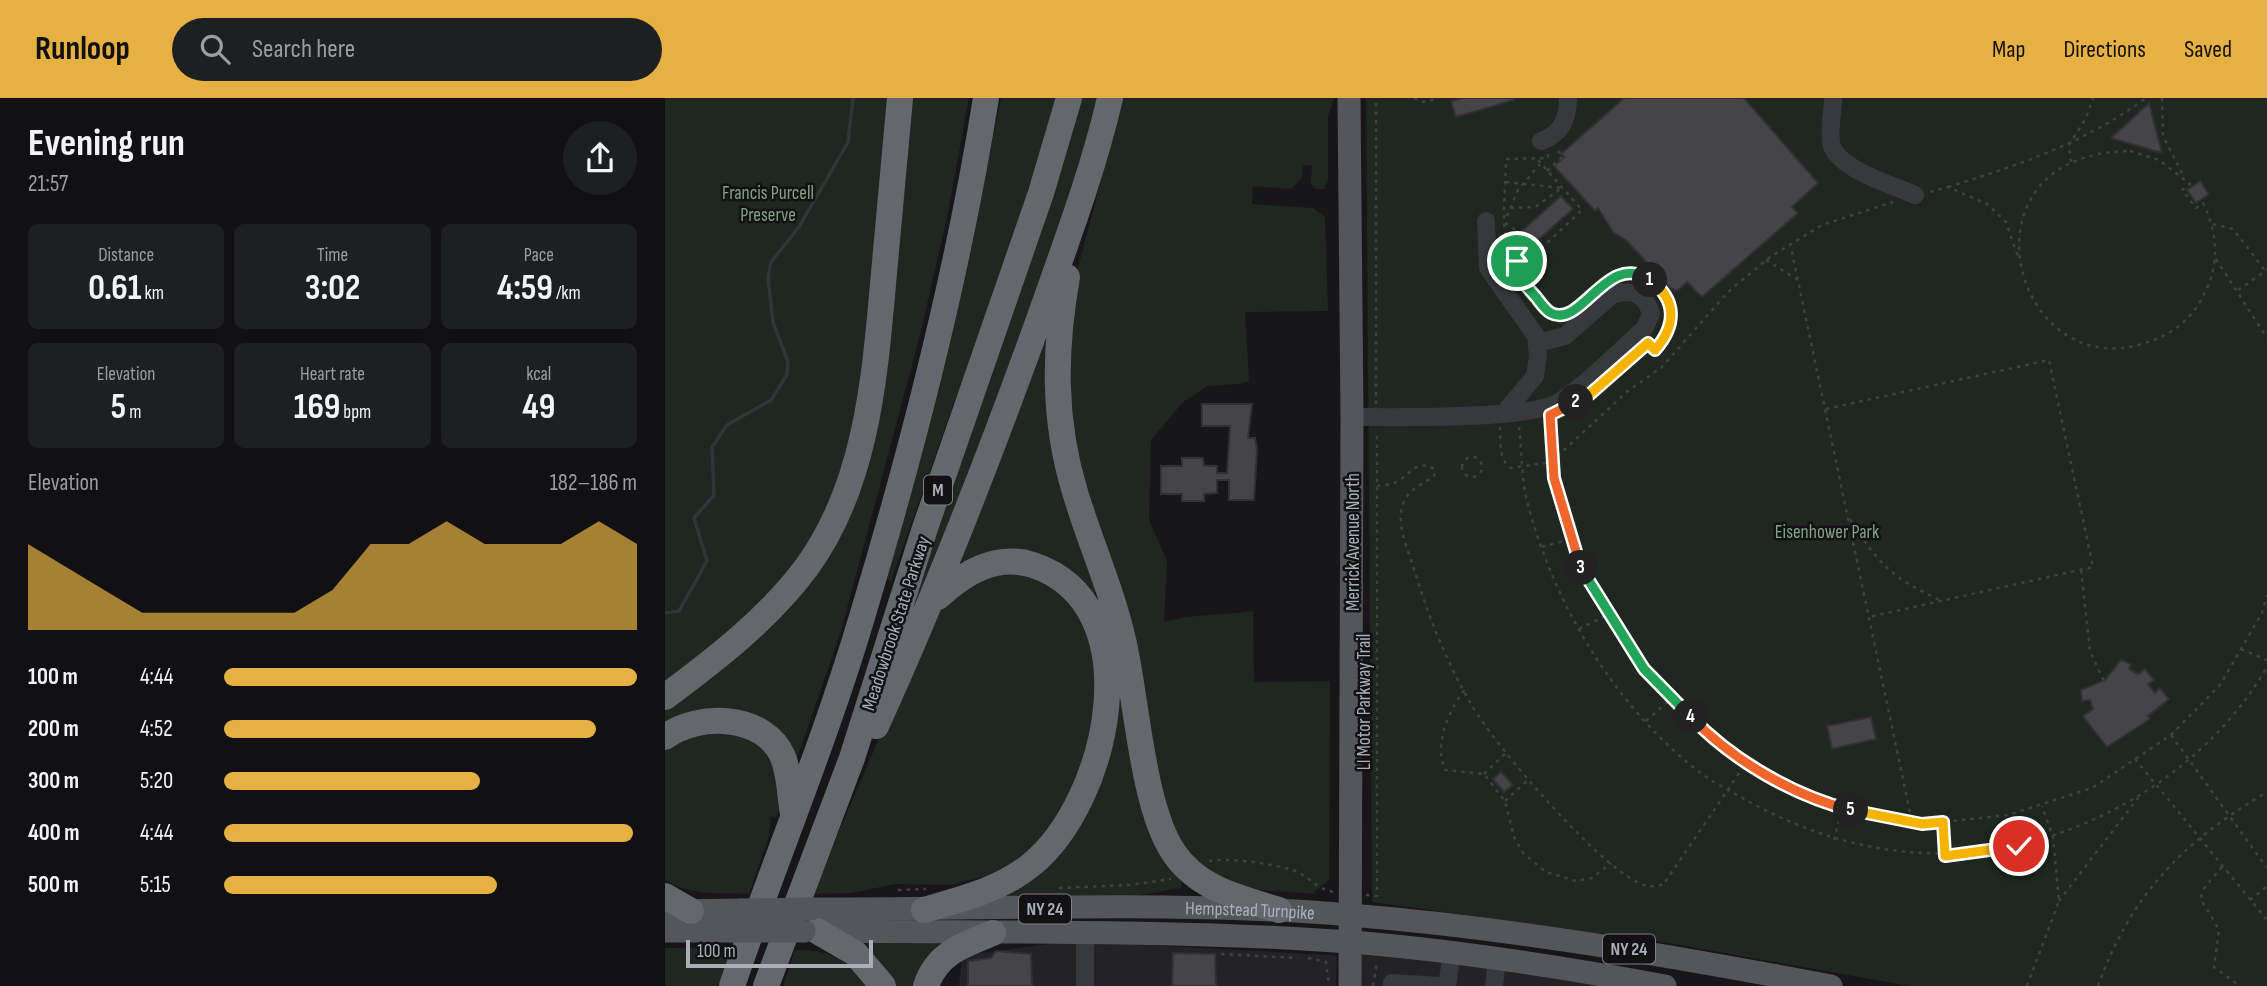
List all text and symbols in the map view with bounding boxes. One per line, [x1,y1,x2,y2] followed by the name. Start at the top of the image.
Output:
[172,18,662,81] search box
[35,29,130,69] text: Runloop
[196,30,234,68] icon: search
[252,34,355,65] text: Search here
[1992,35,2025,64] text: Map
[2063,35,2146,64] text: Directions
[2184,35,2232,64] text: Saved
[28,121,185,166] text: Evening run
[563,121,637,195] button: share
[28,170,68,198] text: 21:57
[722,182,814,227] park label: Francis Purcell Preserve
[1487,231,1547,291] pin
[1498,242,1536,280] icon: arrive
[98,244,154,267] text: Distance
[317,244,348,267] text: Time
[524,244,554,267] text: Pace
[1633,262,1667,298] pin: 1
[88,267,142,310] text: 0.61
[305,267,360,310] text: 3:02
[497,267,553,310] text: 4:59
[1646,268,1653,291] text: 1
[142,282,164,305] text: km
[553,282,581,305] text: /km
[97,363,155,386] text: Elevation
[300,363,365,386] text: Heart rate
[526,363,551,386] text: kcal
[1559,384,1593,420] pin: 2
[111,386,126,429] text: 5
[294,386,340,429] text: 169
[522,386,555,429] text: 49
[1571,390,1580,413] text: 2
[126,401,141,424] text: m
[340,401,371,424] text: bpm
[28,469,99,497] text: Elevation
[550,469,637,497] text: 182–186 m
[1342,473,1365,611] street label: Merrick Avenue North
[924,476,952,504] road number: M
[1775,521,1880,544] park label: Eisenhower Park
[857,533,936,714] street label: Meadowbrook State Parkway
[1563,550,1599,586] pin: 3
[1576,556,1585,579] text: 3
[1353,634,1376,770] street label: LI Motor Parkway Trail
[28,663,78,691] text: 100 m
[140,663,173,691] text: 4:44
[1674,700,1709,734] pin: 4
[1686,705,1695,728] text: 4
[28,715,79,743] text: 200 m
[140,715,173,743] text: 4:52
[28,767,79,795] text: 300 m
[140,767,173,795] text: 5:20
[1833,792,1869,828] pin: 5
[1846,798,1855,821] text: 5
[1989,816,2049,876] pin
[28,819,79,847] text: 400 m
[140,819,173,847] text: 4:44
[2000,827,2038,865] icon: check
[28,871,79,899] text: 500 m
[140,871,171,899] text: 5:15
[1019,894,1071,924] road number: NY 24
[1185,897,1315,925] street label: Hempstead Turnpike
[1603,934,1655,964] road number: NY 24
[686,937,873,969] scale bar
[697,940,736,963] text: 100 m

